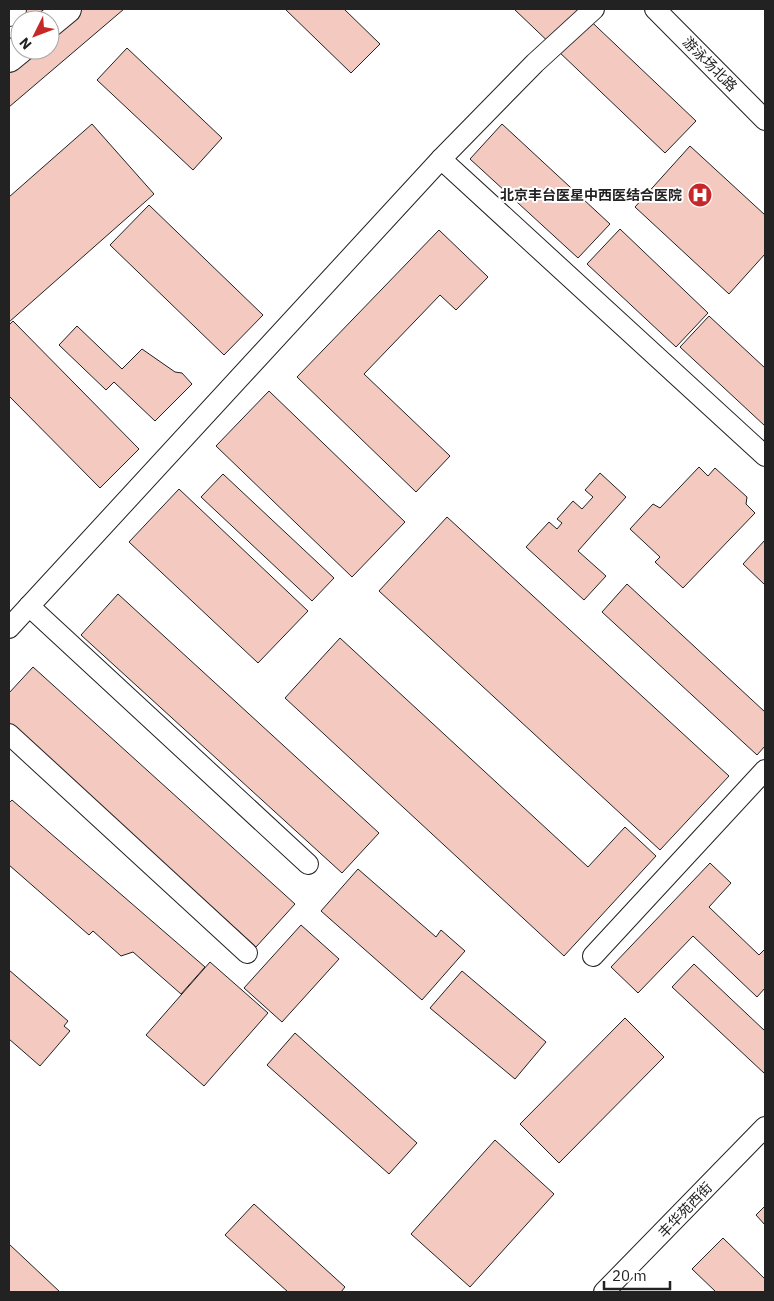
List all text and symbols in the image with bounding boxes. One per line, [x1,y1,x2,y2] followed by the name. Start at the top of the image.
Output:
[10,10,60,60] north arrow
[679,33,741,95] street label: 游泳场北路
[15,34,35,53] text: N
[687,182,713,208] hospital icon: 北京丰台医星中西医结合医院
[500,186,682,204] place label: 北京丰台医星中西医结合医院
[654,1179,716,1241] street label: 丰华苑西街
[604,1258,670,1290] scale bar
[612,1266,647,1285] text: 20 m

